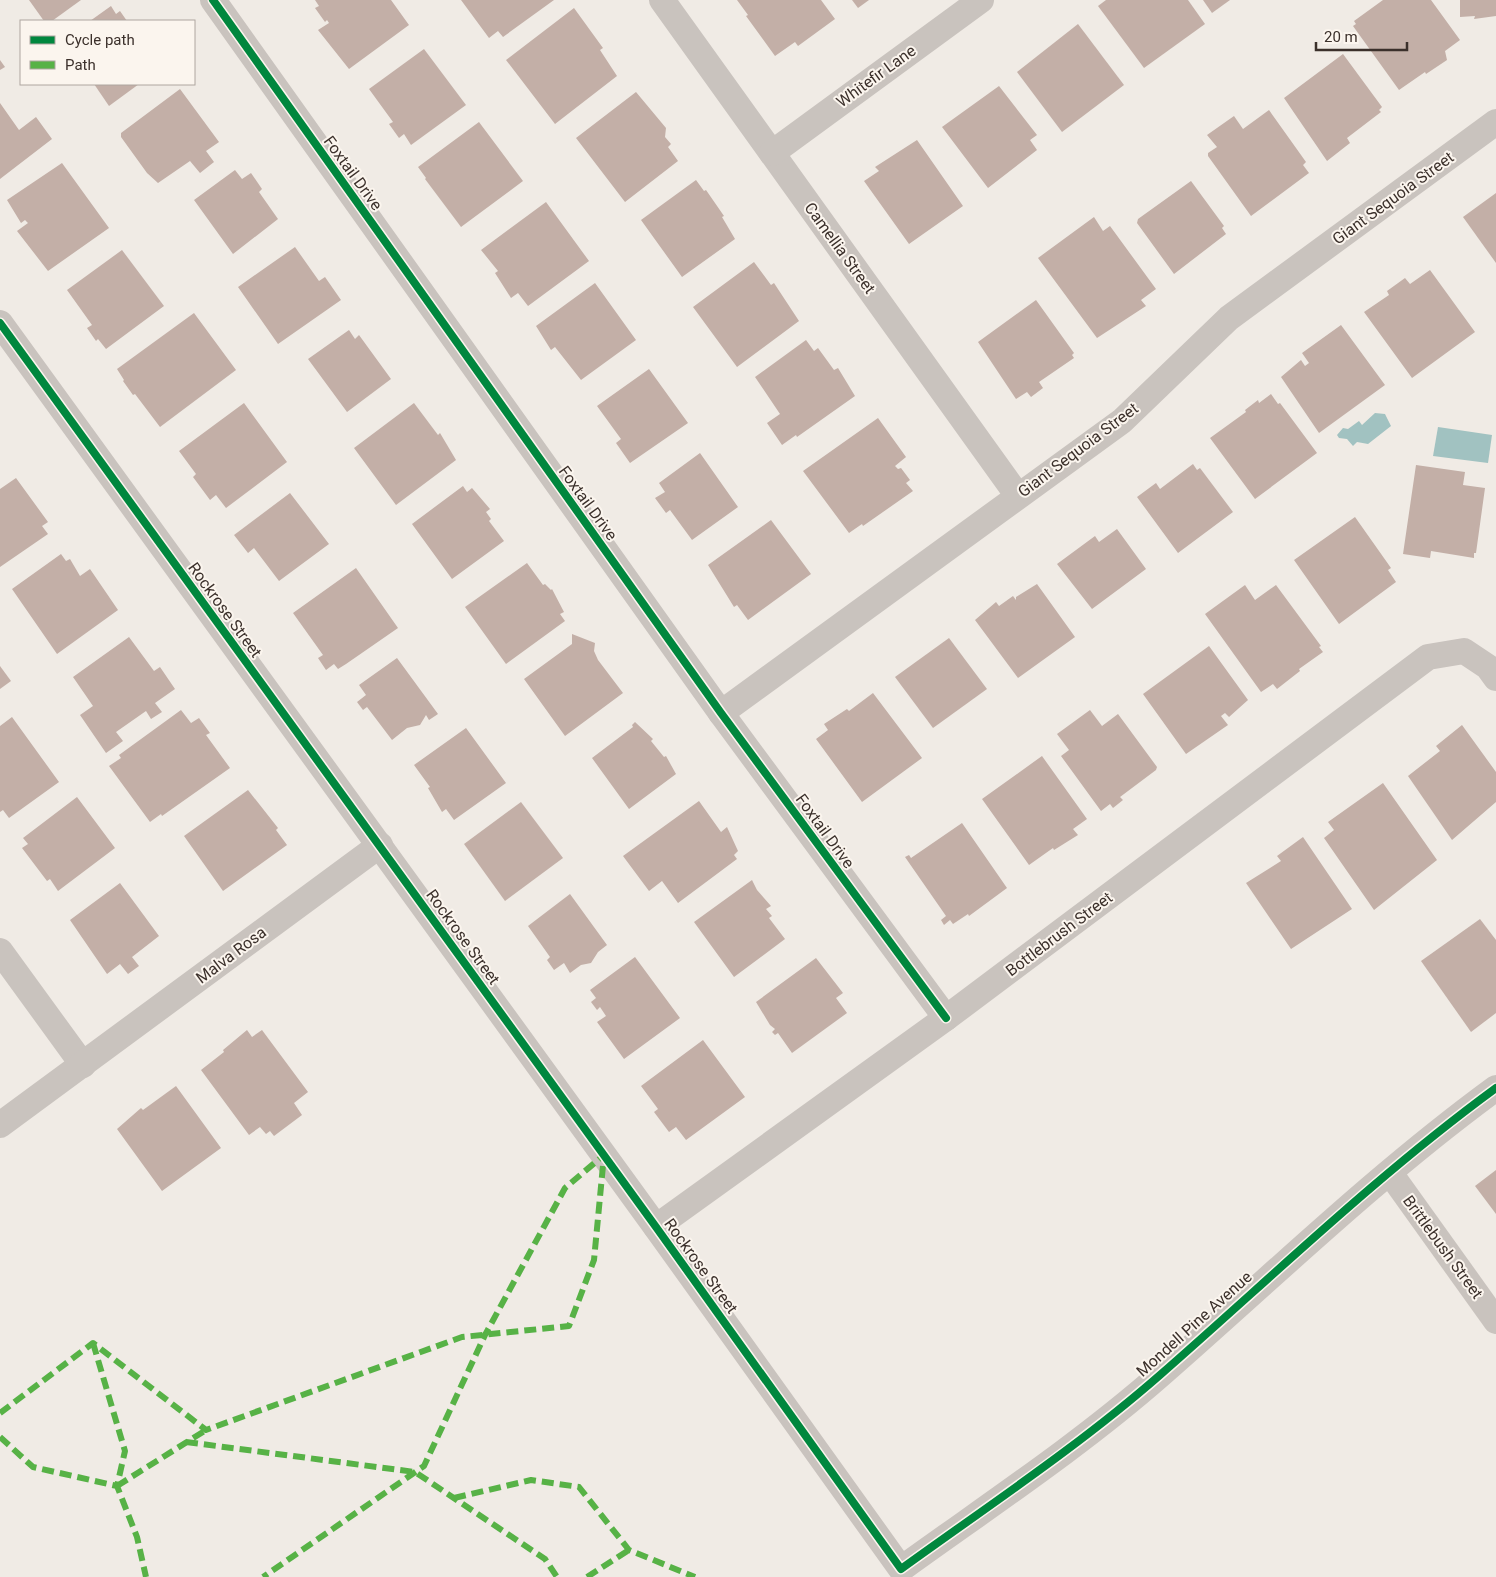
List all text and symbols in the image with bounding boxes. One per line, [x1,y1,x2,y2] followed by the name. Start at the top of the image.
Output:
[20,20,195,85] legend
[1316,20,1407,52] scale bar
[1324,28,1358,46] text: 20 m
[65,31,135,49] text: Cycle path
[833,41,919,111] street label: Whitefir Lane
[65,56,96,74] text: Path
[320,132,386,214] street label: Foxtail Drive
[1329,148,1457,248] street label: Giant Sequoia Street
[801,199,879,297] street label: Camellia Street
[1014,399,1142,501] street label: Giant Sequoia Street
[555,462,621,544] street label: Foxtail Drive
[184,559,266,661] street label: Rockrose Street
[792,790,858,872] street label: Foxtail Drive
[422,886,504,988] street label: Rockrose Street
[1002,888,1116,980] street label: Bottlebrush Street
[192,922,270,988] street label: Malva Rosa
[1399,1192,1487,1302] street label: Brittlebush Street
[660,1215,742,1317] street label: Rockrose Street
[1132,1267,1256,1381] street label: Mondell Pine Avenue

